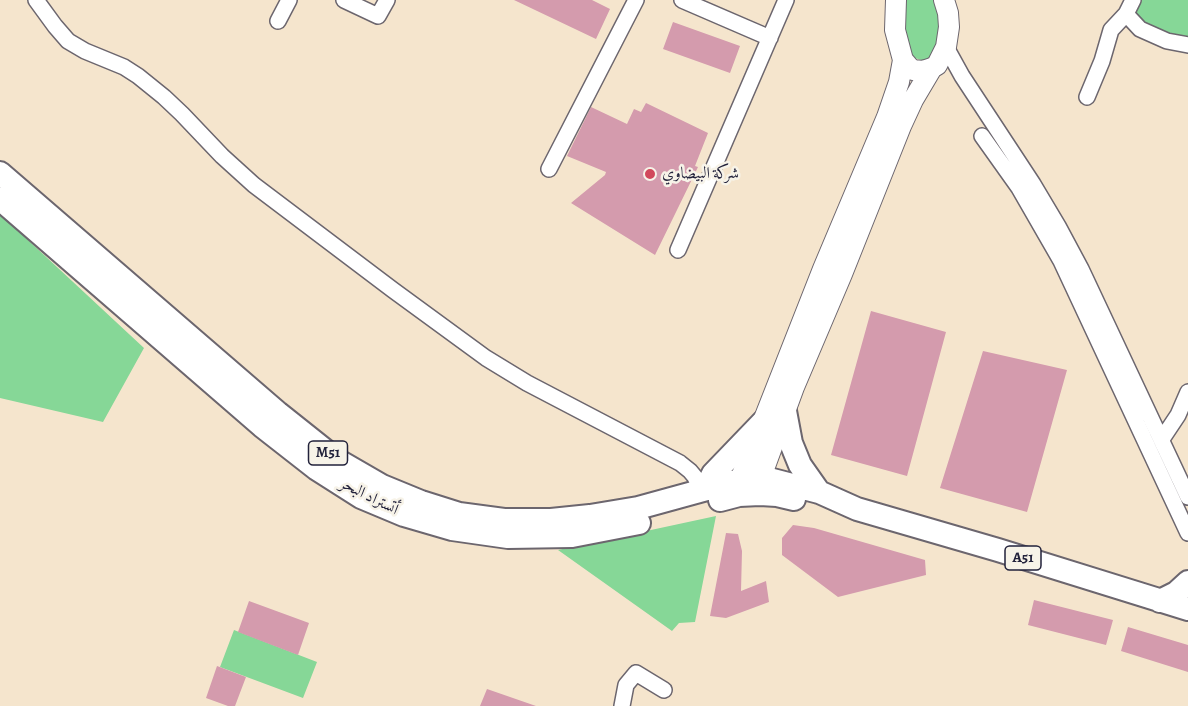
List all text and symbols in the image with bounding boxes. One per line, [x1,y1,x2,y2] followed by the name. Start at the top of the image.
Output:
[662,164,739,184] place label: شركة البيضاوي
[643,167,657,181] marker: شركة البيضاوي
[308,441,348,465] road number: M51
[337,474,401,520] street label: أتستراد البحر
[1005,546,1041,570] road number: A51

